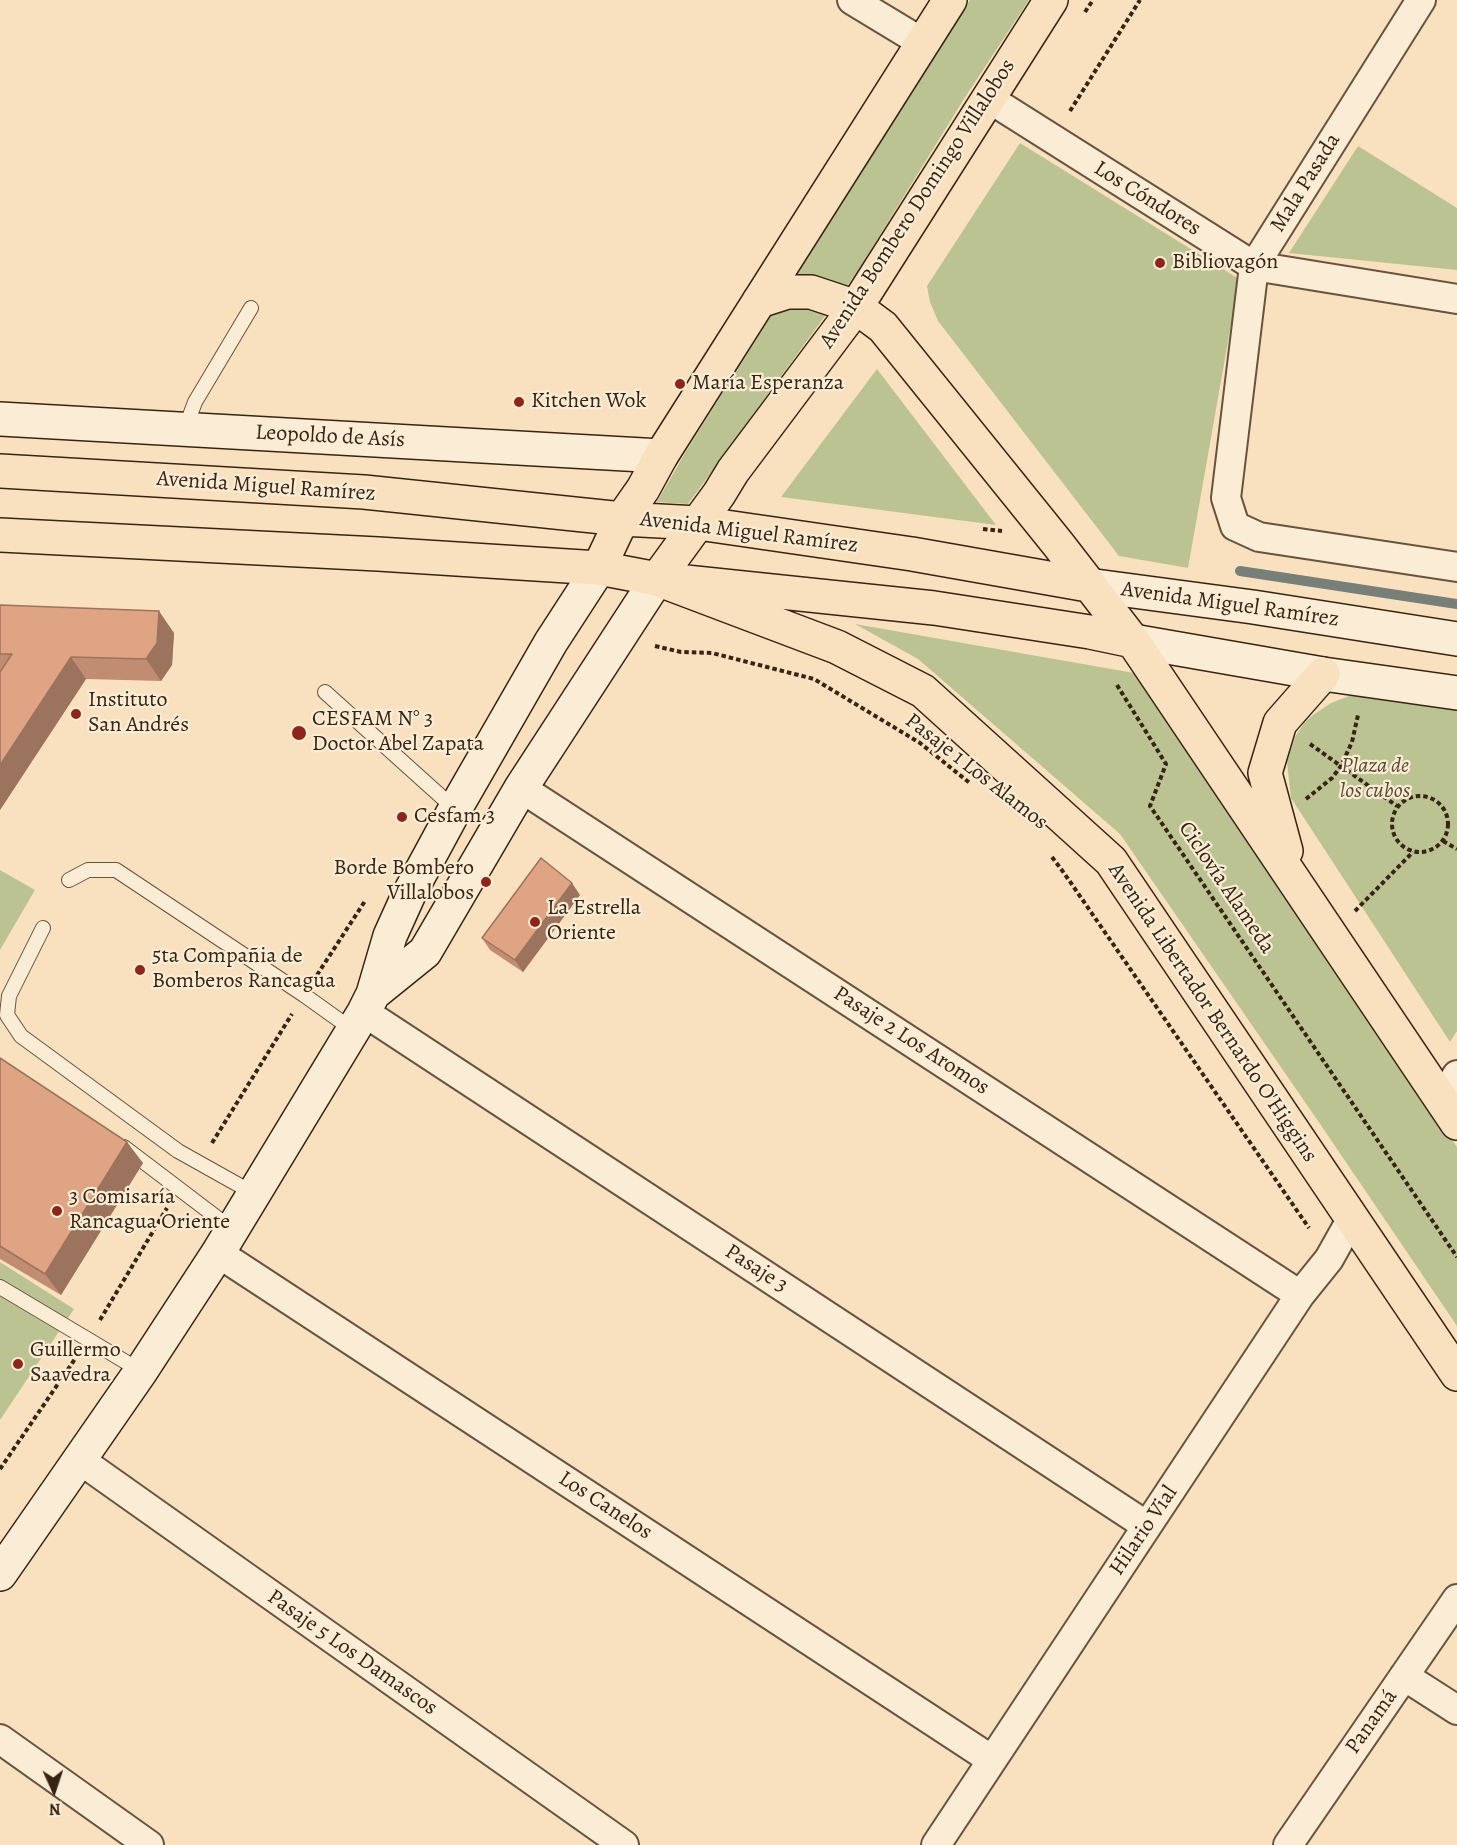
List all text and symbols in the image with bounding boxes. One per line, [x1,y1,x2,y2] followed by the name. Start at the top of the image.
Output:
[814,54,1022,354] street label: Avenida Bombero Domingo Villalobos
[1265,129,1347,237] street label: Mala Pasada
[1089,156,1205,242] street label: Los Cóndores
[1172,250,1278,276] place label: Bibliovagón
[1153,256,1167,270] marker: Bibliovagón
[692,371,844,397] place label: María Esperanza
[673,377,687,391] marker: María Esperanza
[531,389,646,415] place label: Kitchen Wok
[512,395,526,409] marker: Kitchen Wok
[255,420,405,454] street label: Leopoldo de Asís
[156,466,376,508] street label: Avenida Miguel Ramírez
[638,507,860,559] street label: Avenida Miguel Ramírez
[1120,577,1340,633] street label: Avenida Miguel Ramírez
[88,688,189,740] place label: Instituto San Andrés
[69,707,83,721] marker: Instituto San Andrés
[312,707,484,758] place label: CESFAM N° 3 Doctor Abel Zapata
[899,708,1053,836] street label: Pasaje 1 Los Alamos
[290,724,308,742] marker: CESFAM N° 3 Doctor Abel Zapata
[1340,754,1410,806] park label: Plaza de los cubos
[414,804,495,830] place label: Cesfam 3
[395,810,409,824] marker: Cesfam 3
[1172,817,1280,959] street label: Ciclovía Alameda
[334,856,474,908] place label: Borde Bombero Villalobos
[1102,858,1322,1168] street label: Avenida Libertador Bernardo O'Higgins
[479,875,493,889] marker: Borde Bombero Villalobos
[547,896,641,948] place label: La Estrella Oriente
[528,915,542,929] marker: La Estrella Oriente
[152,944,335,996] place label: 5ta Compañia de Bomberos Rancagua
[133,963,147,977] marker: 5ta Compañia de Bomberos Rancagua
[828,981,994,1101] street label: Pasaje 2 Los Aromos
[69,1185,230,1236] place label: 3 Comisaría Rancagua Oriente
[50,1204,64,1218] marker: 3 Comisaría Rancagua Oriente
[720,1239,792,1299] street label: Pasaje 3
[30,1338,121,1390] place label: Guillermo Saavedra
[11,1357,25,1371] marker: Guillermo Saavedra
[553,1466,657,1546] street label: Los Canelos
[1104,1481,1184,1581] street label: Hilario Vial
[262,1584,442,1722] street label: Pasaje 5 Los Damascos
[1340,1685,1404,1759] street label: Panamá
[24,1761,84,1821] north arrow
[49,1798,61,1820] text: N

